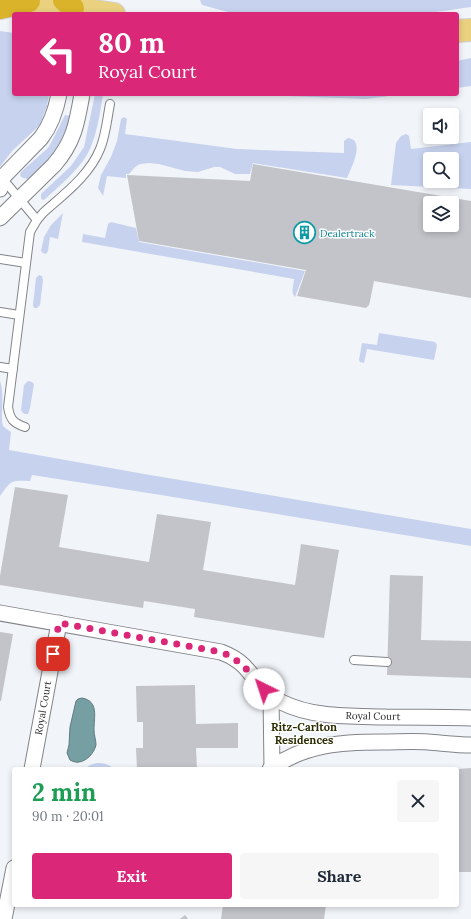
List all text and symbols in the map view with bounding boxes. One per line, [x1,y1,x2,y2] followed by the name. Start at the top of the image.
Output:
[98,25,165,61] text: 80 m
[32,28,84,80] icon: left
[98,60,197,83] text: Royal Court
[423,108,459,232] map controls
[423,108,459,144] button: sound
[423,152,459,188] button: search
[423,196,459,232] button: layers
[291,220,317,246] building icon: Dealertrack
[320,227,375,240] place label: Dealertrack
[36,637,70,671] pin
[42,643,64,665] icon: arrive
[243,668,285,710] position arrow
[32,680,54,736] street label: Royal Court
[345,709,401,723] street label: Royal Court
[271,720,337,747] district label: Ritz-Carlton Residences
[32,777,96,808] text: 2 min
[397,780,439,822] button: close
[32,808,104,825] text: 90 m · 20:01
[32,853,232,899] button: Exit
[240,853,439,899] button: Share

